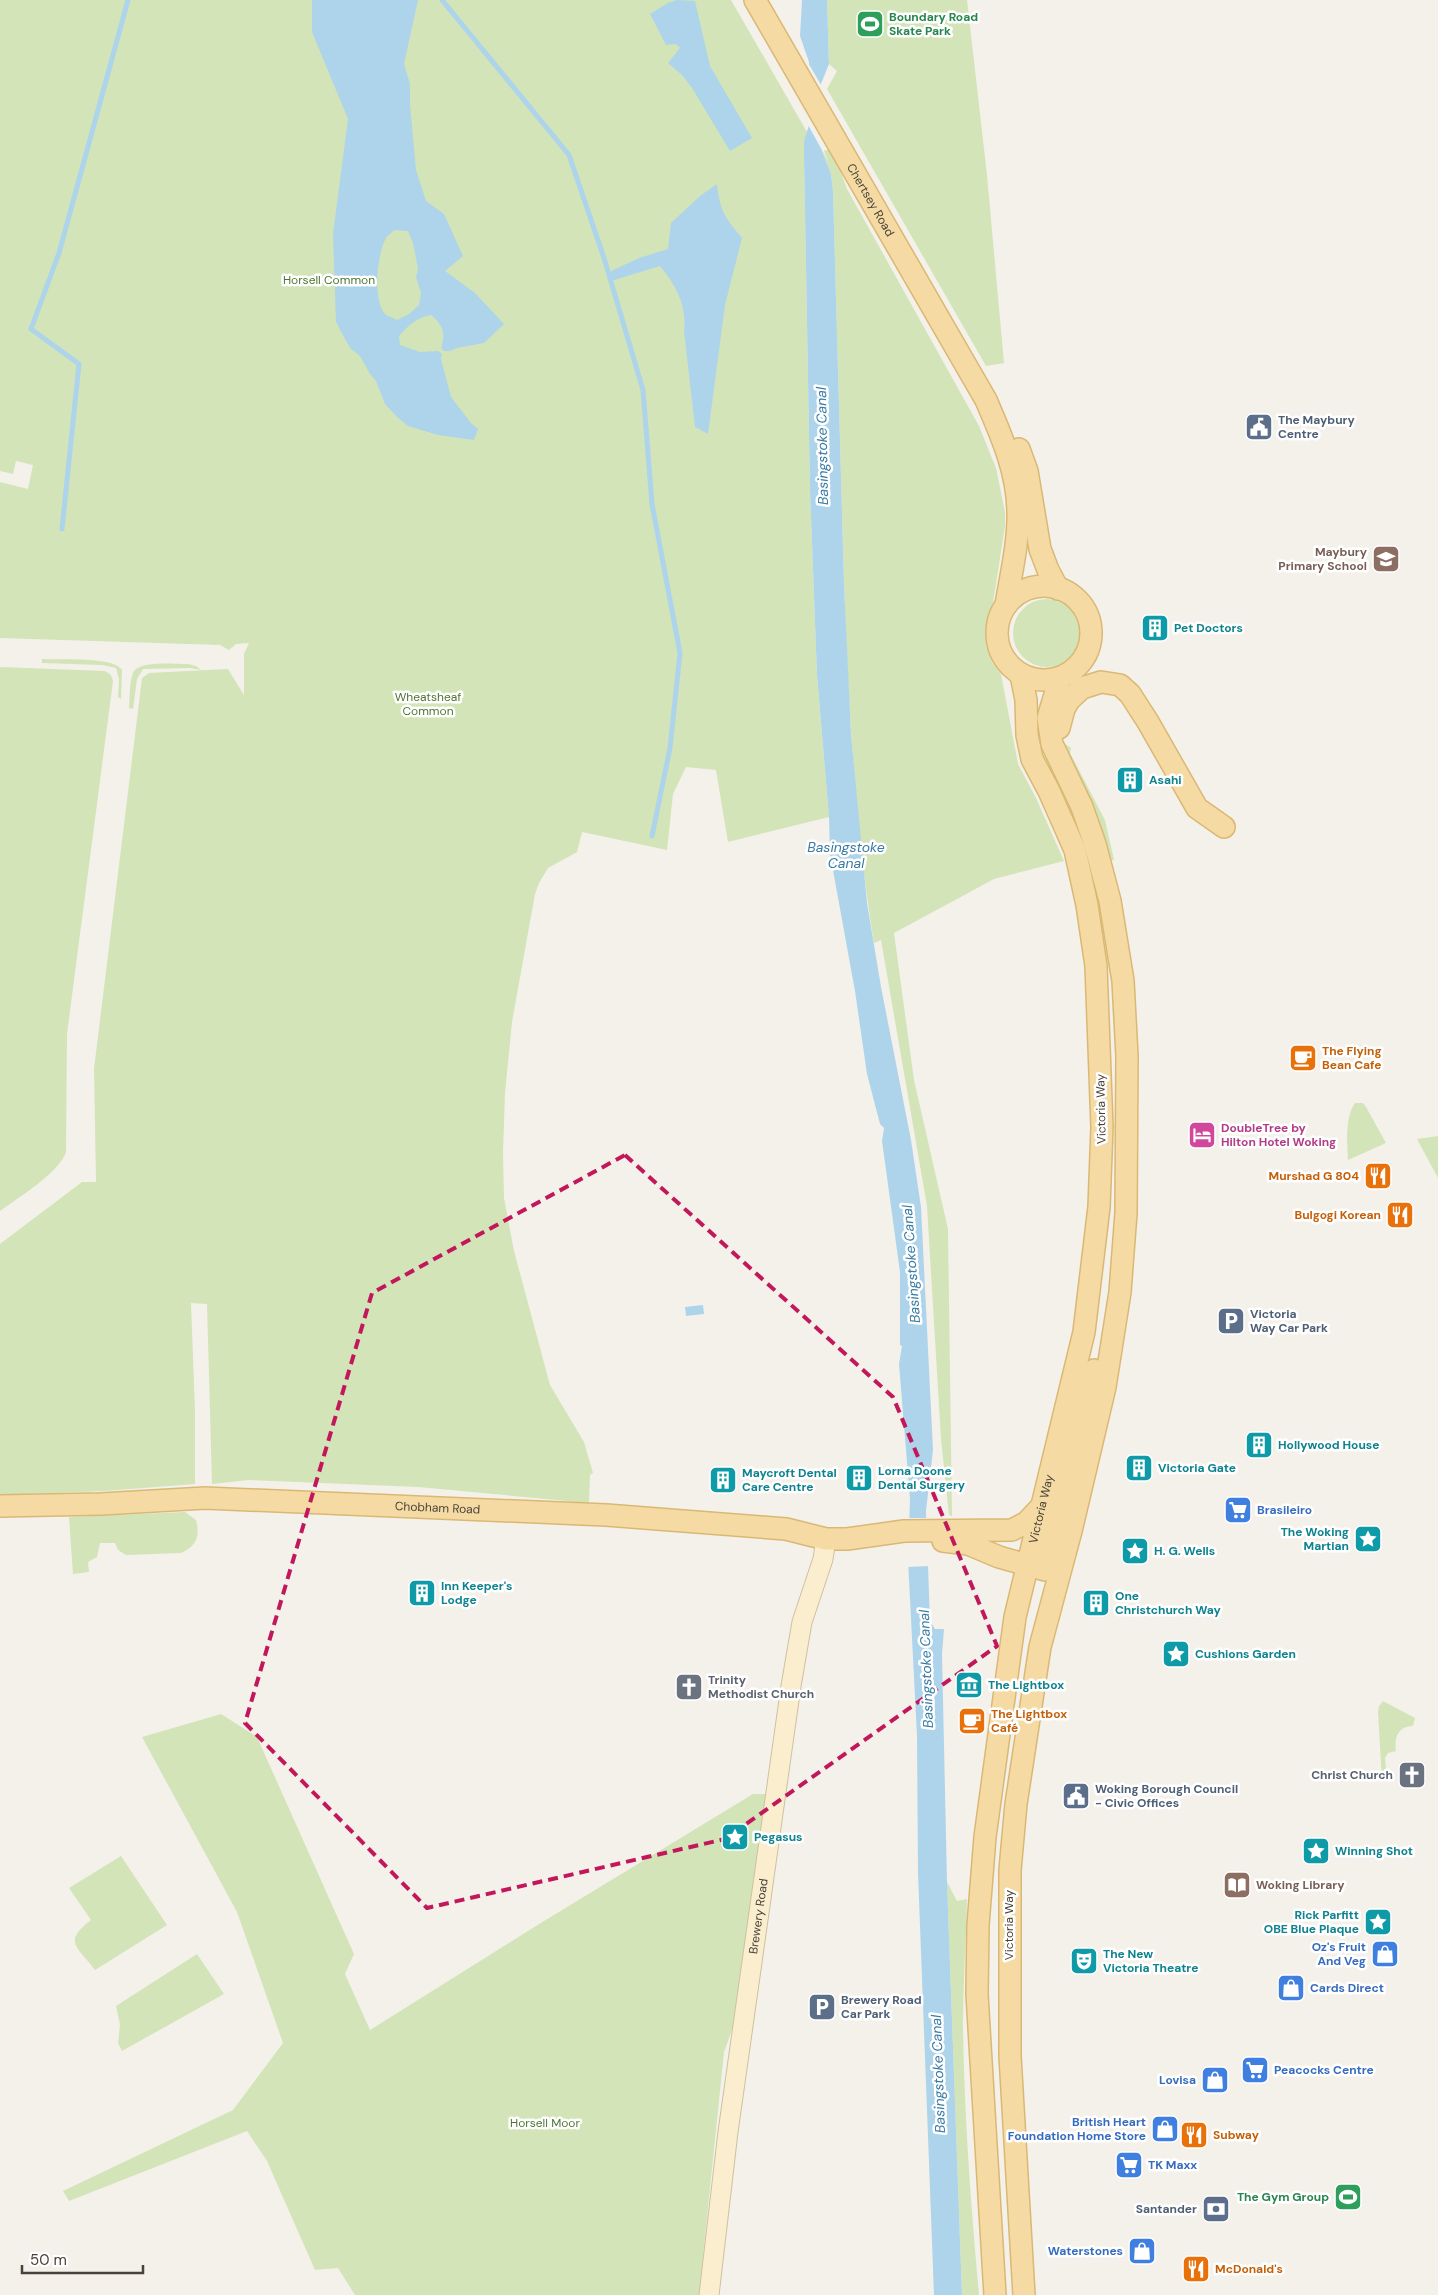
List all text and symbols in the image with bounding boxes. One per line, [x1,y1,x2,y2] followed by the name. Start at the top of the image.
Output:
[855,9,885,39] sports icon: Boundary Road Skate Park
[889,9,978,39] place label: Boundary Road Skate Park
[843,161,898,240] street label: Chertsey Road
[283,272,375,288] park label: Horsell Common
[812,386,832,505] water label: Basingstoke Canal
[1244,412,1274,442] public building icon: The Maybury Centre
[1278,412,1355,442] place label: The Maybury Centre
[1278,544,1368,574] place label: Maybury Primary School
[1371,544,1401,574] school or university icon: Maybury Primary School
[1140,613,1170,643] building icon: Pet Doctors
[1174,620,1243,636] place label: Pet Doctors
[395,689,461,719] park label: Wheatsheaf Common
[1115,765,1145,795] building icon: Asahi
[1149,772,1182,788] place label: Asahi
[807,838,885,872] water label: Basingstoke Canal
[1288,1043,1318,1073] cafe icon: The Flying Bean Cafe
[1322,1043,1382,1073] place label: The Flying Bean Cafe
[1092,1073,1110,1144] street label: Victoria Way
[1187,1120,1217,1150] hotel icon: DoubleTree by Hilton Hotel Woking
[1221,1120,1336,1150] place label: DoubleTree by Hilton Hotel Woking
[1363,1161,1393,1191] restaurant icon: Murshad G 804
[1269,1168,1359,1184] place label: Murshad G 804
[1385,1200,1415,1230] restaurant icon: Bulgogi Korean
[898,1204,924,1324] water label: Basingstoke Canal
[1295,1207,1381,1223] place label: Bulgogi Korean
[1216,1306,1246,1336] parking icon: Victoria Way Car Park
[1250,1306,1328,1336] place label: Victoria Way Car Park
[1244,1430,1274,1460] building icon: Hollywood House
[1278,1437,1379,1453] place label: Hollywood House
[1124,1453,1154,1483] building icon: Victoria Gate
[1158,1460,1236,1476] place label: Victoria Gate
[844,1463,874,1493] building icon: Lorna Doone Dental Surgery
[878,1463,966,1493] place label: Lorna Doone Dental Surgery
[708,1465,738,1495] building icon: Maycroft Dental Care Centre
[742,1465,837,1495] place label: Maycroft Dental Care Centre
[1025,1473,1057,1545] street label: Victoria Way
[1223,1495,1253,1525] supermarket icon: Brasileiro
[395,1498,481,1518] street label: Chobham Road
[1257,1502,1312,1518] place label: Brasileiro
[1281,1524,1349,1554] place label: The Woking Martian
[1353,1524,1383,1554] place icon: The Woking Martian
[1120,1536,1150,1566] place icon: H. G. Wells
[1154,1543,1215,1559] place label: H. G. Wells
[407,1578,437,1608] building icon: Inn Keeper's Lodge
[441,1578,512,1608] place label: Inn Keeper's Lodge
[1081,1588,1111,1618] building icon: One Christchurch Way
[1115,1588,1221,1618] place label: One Christchurch Way
[915,1609,937,1728] water label: Basingstoke Canal
[1161,1639,1191,1669] place icon: Cushions Garden
[1195,1646,1296,1662] place label: Cushions Garden
[954,1670,984,1700] museum icon: The Lightbox
[674,1672,704,1702] church icon: Trinity Methodist Church
[708,1672,814,1702] place label: Trinity Methodist Church
[988,1677,1064,1693] place label: The Lightbox
[957,1706,987,1736] cafe icon: The Lightbox Café
[991,1706,1067,1736] place label: The Lightbox Café
[1397,1760,1427,1790] church icon: Christ Church
[1311,1767,1393,1783] place label: Christ Church
[1061,1781,1091,1811] public building icon: Woking Borough Council - Civic Offices
[1095,1781,1238,1811] place label: Woking Borough Council - Civic Offices
[720,1822,750,1852] place icon: Pegasus
[754,1829,802,1845] place label: Pegasus
[1301,1836,1331,1866] place icon: Winning Shot
[1335,1843,1413,1859] place label: Winning Shot
[1222,1870,1252,1900] library icon: Woking Library
[745,1877,772,1955] street label: Brewery Road
[1256,1877,1345,1893] place label: Woking Library
[1001,1890,1017,1960] street label: Victoria Way
[1264,1907,1359,1937] place label: Rick Parfitt OBE Blue Plaque
[1363,1907,1393,1937] place icon: Rick Parfitt OBE Blue Plaque
[1312,1939,1366,1969] place label: Oz's Fruit And Veg
[1370,1939,1400,1969] shop icon: Oz's Fruit And Veg
[1069,1946,1099,1976] theatre icon: The New Victoria Theatre
[1103,1946,1198,1976] place label: The New Victoria Theatre
[1276,1973,1306,2003] shop icon: Cards Direct
[1310,1980,1384,1996] place label: Cards Direct
[807,1992,837,2022] parking icon: Brewery Road Car Park
[841,1992,922,2022] place label: Brewery Road Car Park
[927,2014,949,2133] water label: Basingstoke Canal
[1240,2055,1270,2085] supermarket icon: Peacocks Centre
[1274,2062,1374,2078] place label: Peacocks Centre
[1200,2065,1230,2095] shop icon: Lovisa
[1159,2072,1196,2088] place label: Lovisa
[1008,2114,1146,2144] place label: British Heart Foundation Home Store
[1150,2114,1180,2144] shop icon: British Heart Foundation Home Store
[510,2115,580,2131] park label: Horsell Moor
[1179,2120,1209,2150] restaurant icon: Subway
[1213,2127,1260,2143] place label: Subway
[1114,2150,1144,2180] supermarket icon: TK Maxx
[1148,2157,1197,2173] place label: TK Maxx
[1333,2182,1363,2212] sports icon: The Gym Group
[1237,2189,1329,2205] place label: The Gym Group
[1201,2194,1231,2224] bank icon: Santander
[1136,2201,1197,2217] place label: Santander
[1127,2236,1157,2266] shop icon: Waterstones
[22,2242,144,2274] scale bar
[1048,2243,1123,2259] place label: Waterstones
[30,2250,67,2270] text: 50 m
[1181,2254,1211,2284] restaurant icon: McDonald's
[1215,2261,1283,2277] place label: McDonald's

